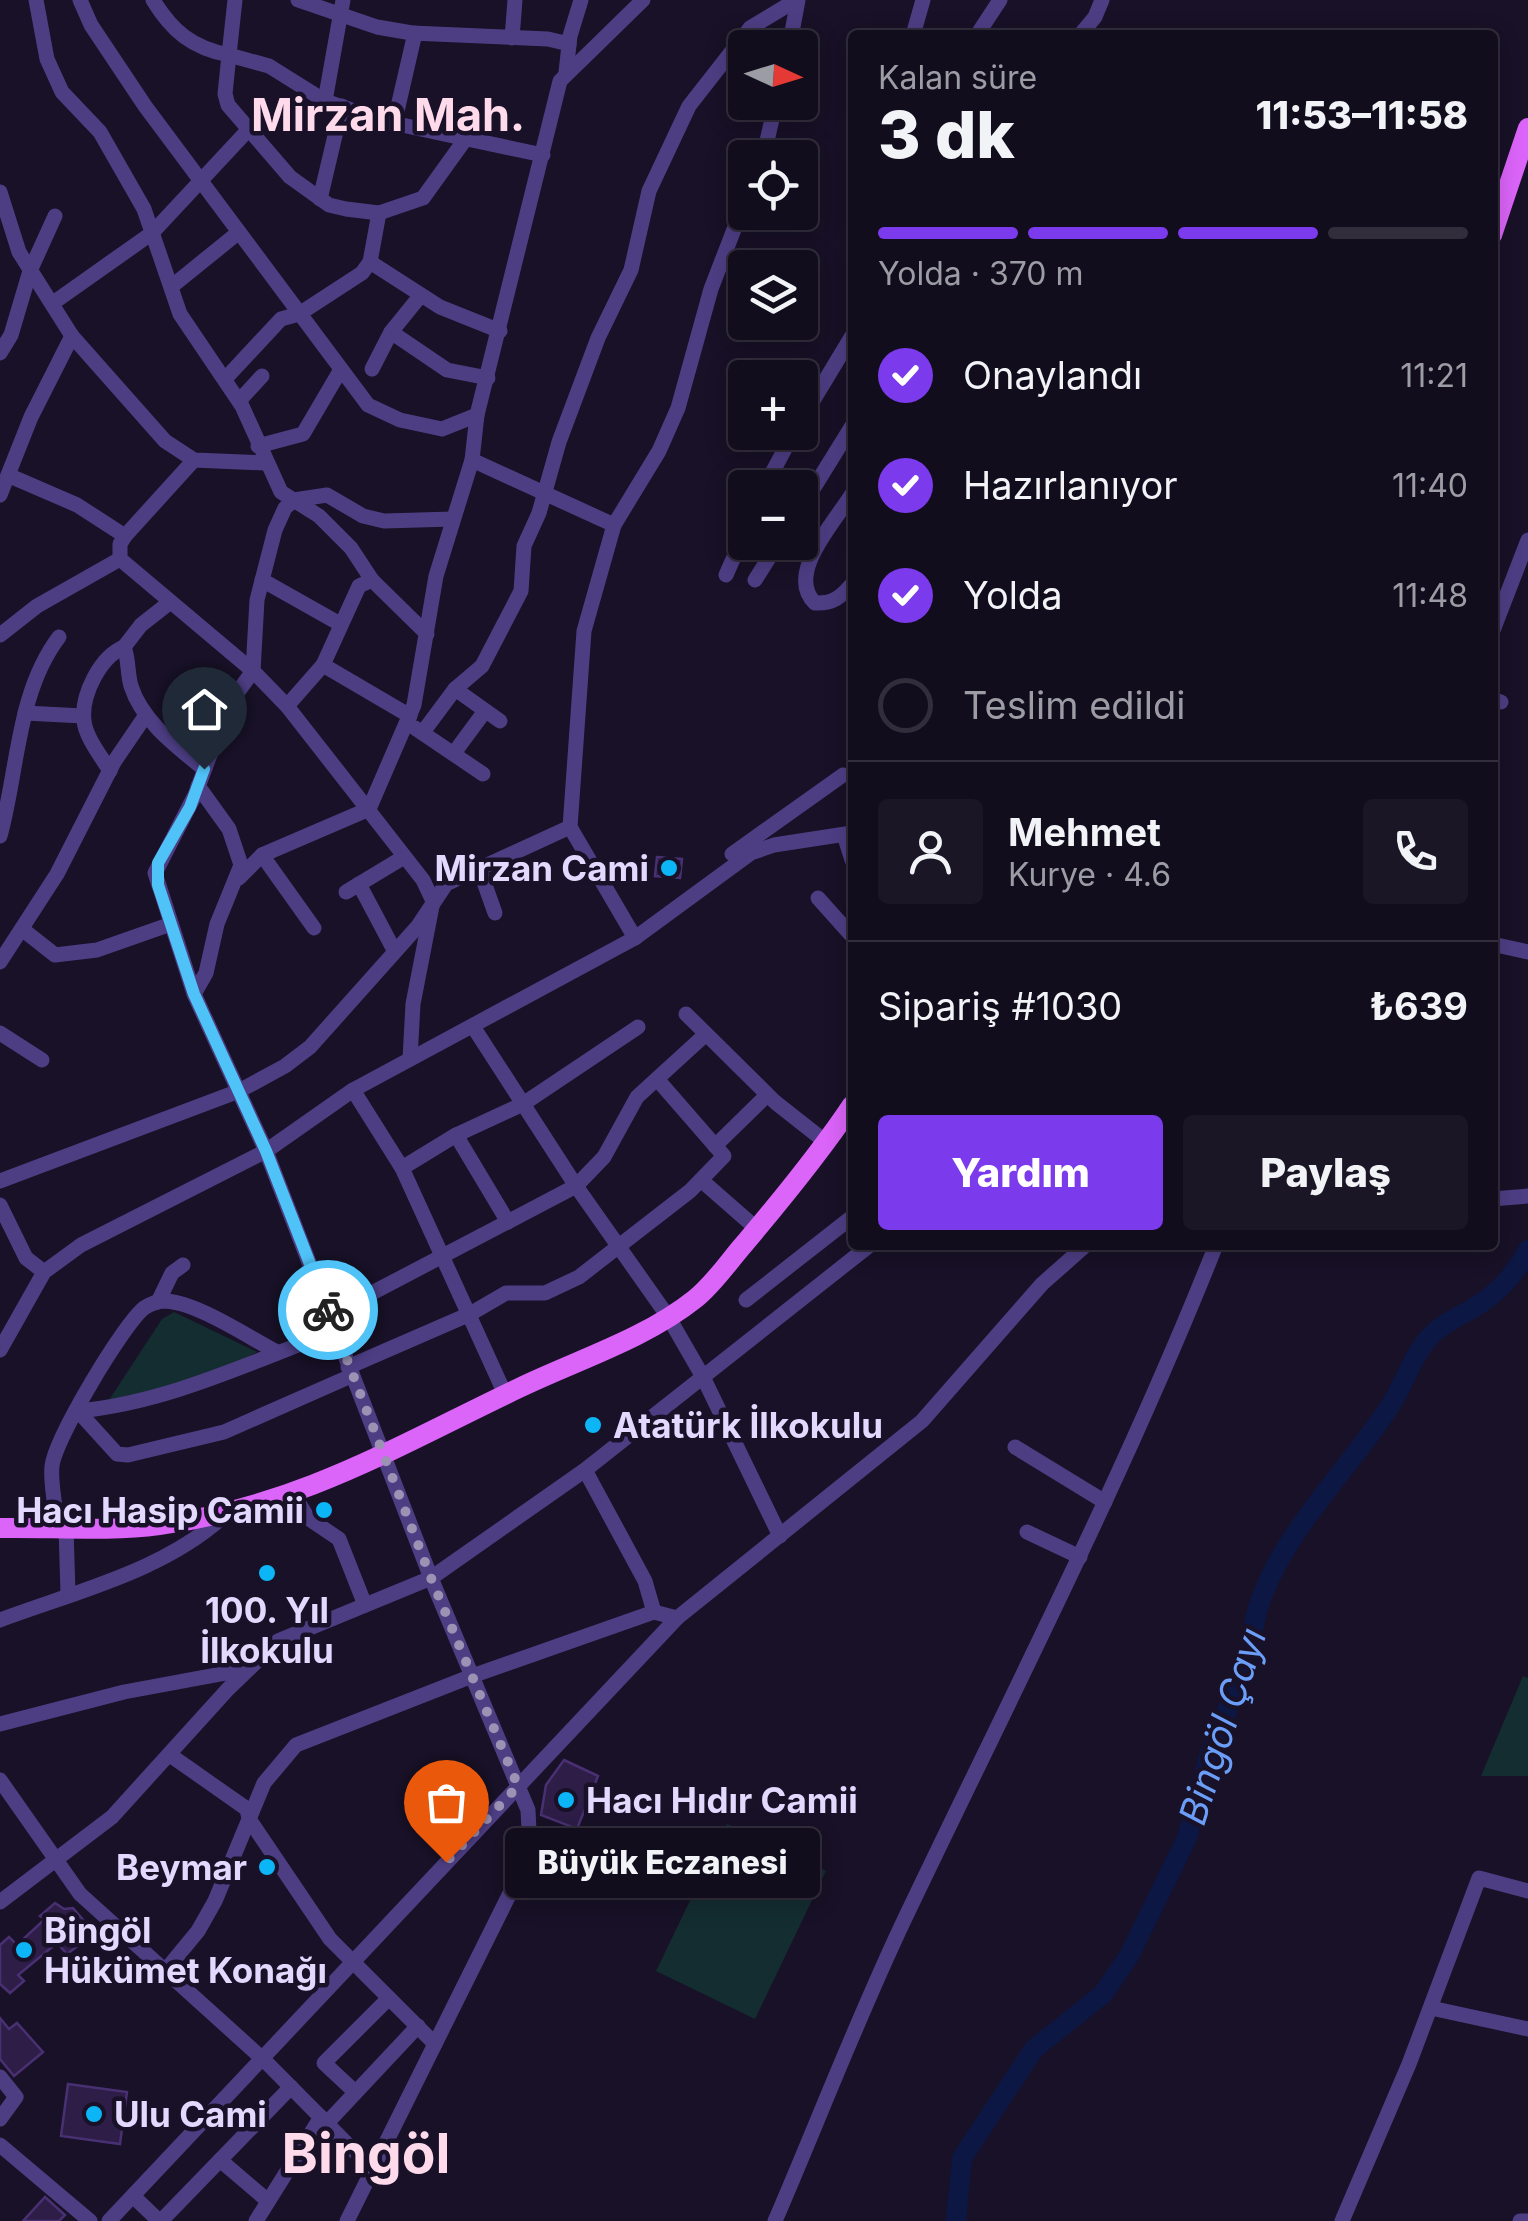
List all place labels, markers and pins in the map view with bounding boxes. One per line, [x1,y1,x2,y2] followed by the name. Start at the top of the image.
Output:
[162,667,247,770] pin
[435,847,649,889] place label: Mirzan Cami
[658,857,680,879] marker: Mirzan Cami
[613,1404,883,1446] place label: Atatürk İlkokulu
[582,1414,604,1436] marker: Atatürk İlkokulu
[16,1489,304,1531] place label: Hacı Hasip Camii
[313,1499,335,1521] marker: Hacı Hasip Camii
[256,1562,278,1584] marker: 100. Yıl İlkokulu
[200,1589,334,1671] place label: 100. Yıl İlkokulu
[404,1760,489,1863] pin
[586,1779,858,1821] place label: Hacı Hıdır Camii
[555,1789,577,1811] marker: Hacı Hıdır Camii
[506,1827,821,1897] callout: Büyük Eczanesi
[116,1846,247,1888] place label: Beymar
[256,1856,278,1878] marker: Beymar
[44,1909,327,1991] place label: Bingöl Hükümet Konağı
[13,1939,35,1961] marker: Bingöl Hükümet Konağı
[114,2093,267,2135] place label: Ulu Cami
[83,2103,105,2125] marker: Ulu Cami

